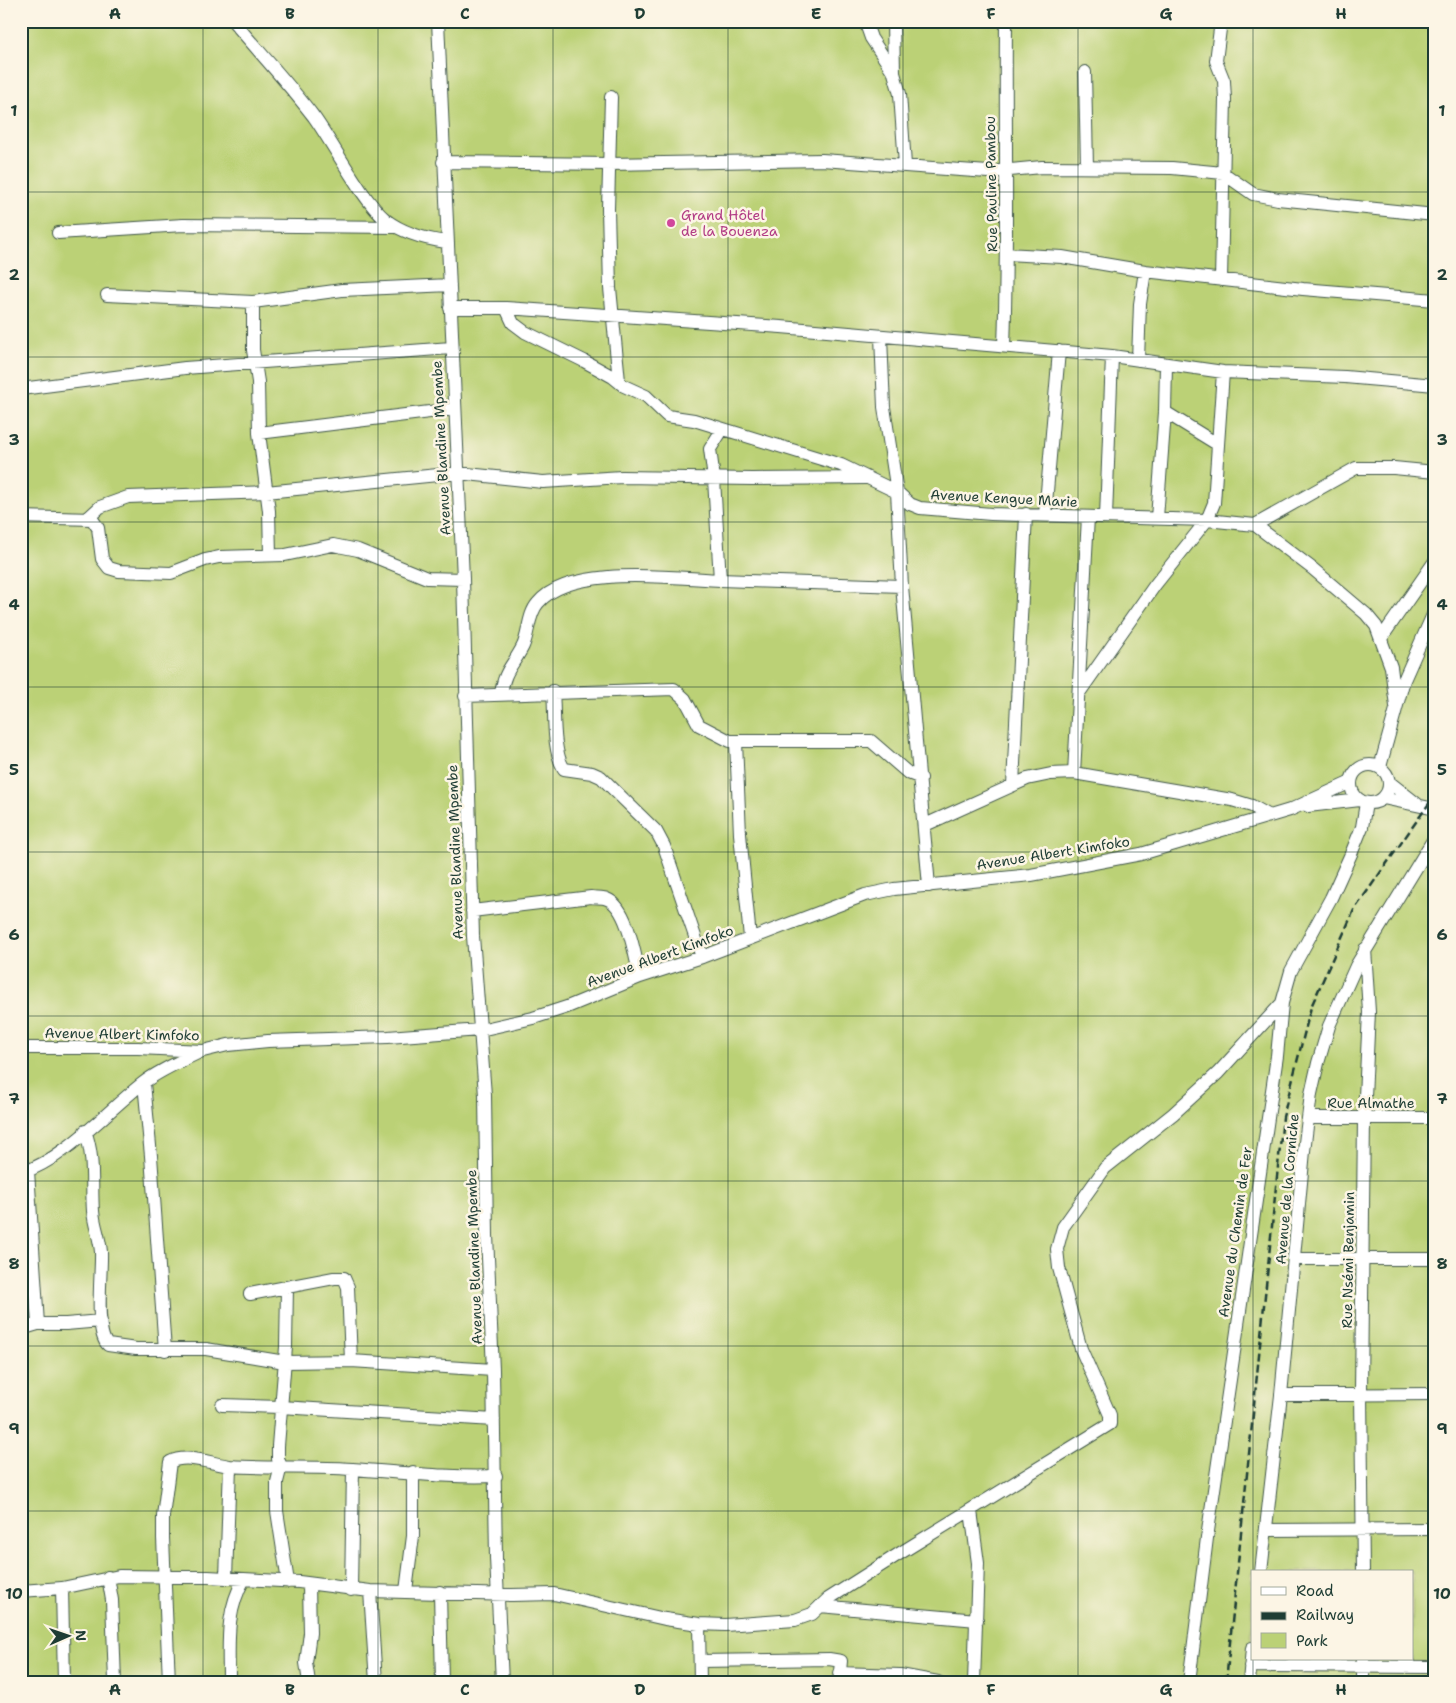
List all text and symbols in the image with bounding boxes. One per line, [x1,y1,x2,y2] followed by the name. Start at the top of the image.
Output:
[109,3,121,24] text: A
[285,3,295,24] text: B
[460,3,470,24] text: C
[634,3,646,24] text: D
[811,3,821,24] text: E
[986,3,996,24] text: F
[1160,3,1173,24] text: G
[1335,3,1347,24] text: H
[10,100,18,121] text: 1
[1438,100,1446,121] text: 1
[981,116,1001,252] street label: Rue Pauline Pambou
[681,206,778,240] place label: Grand Hôtel de la Bouenza
[665,217,677,229] marker: Grand Hôtel de la Bouenza
[8,264,20,285] text: 2
[1436,264,1448,285] text: 2
[427,360,455,536] street label: Avenue Blandine Mpembe
[8,429,20,450] text: 3
[1436,429,1448,450] text: 3
[930,485,1078,511] street label: Avenue Kengue Marie
[8,594,20,615] text: 4
[1436,594,1448,615] text: 4
[9,759,19,780] text: 5
[1437,759,1447,780] text: 5
[443,764,467,940] street label: Avenue Blandine Mpembe
[975,832,1131,874] street label: Avenue Albert Kimfoko
[584,921,736,991] street label: Avenue Albert Kimfoko
[8,924,20,945] text: 6
[1436,924,1448,945] text: 6
[44,1024,200,1044] street label: Avenue Albert Kimfoko
[8,1088,20,1109] text: 7
[1436,1088,1448,1109] text: 7
[1327,1094,1415,1112] street label: Rue Almathe
[1271,1113,1303,1265] street label: Avenue de la Corniche
[1214,1145,1256,1319] street label: Avenue du Chemin de Fer
[462,1169,486,1345] street label: Avenue Blandine Mpembe
[1338,1191,1358,1329] street label: Rue Nsémi Benjamin
[8,1253,20,1274] text: 8
[1436,1253,1448,1274] text: 8
[8,1418,20,1439] text: 9
[1436,1418,1448,1439] text: 9
[1251,1570,1414,1660] legend
[1296,1581,1334,1601] text: Road
[5,1583,23,1604] text: 10
[1433,1583,1451,1604] text: 10
[1296,1605,1354,1625] text: Railway
[42,1610,92,1660] north arrow
[72,1630,90,1641] text: N
[1296,1631,1328,1651] text: Park
[109,1679,121,1700] text: A
[285,1679,295,1700] text: B
[460,1679,470,1700] text: C
[634,1679,646,1700] text: D
[811,1679,821,1700] text: E
[986,1679,996,1700] text: F
[1160,1679,1173,1700] text: G
[1335,1679,1347,1700] text: H

